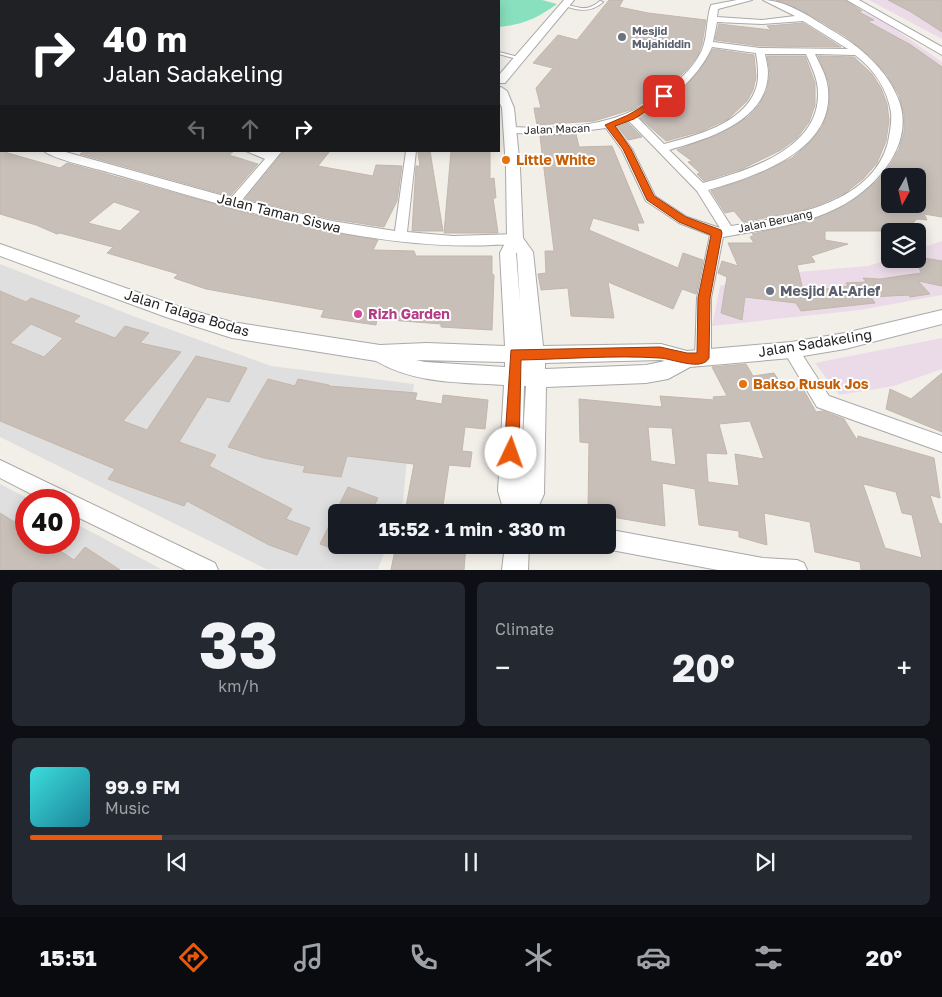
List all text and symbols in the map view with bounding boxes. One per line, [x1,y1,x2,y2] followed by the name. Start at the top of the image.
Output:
[103,18,187,60] text: 40 m
[20,20,85,85] icon: right
[632,24,691,50] place label: Mesjid Mujahiddin
[616,31,628,43] marker: Mesjid Mujahiddin
[103,60,283,87] text: Jalan Sadakeling
[643,75,685,117] pin
[650,82,678,110] icon: arrive
[183,115,211,143] icon: left
[236,115,264,143] icon: ahead
[289,115,317,143] icon: right
[524,121,590,136] street label: Jalan Macan
[516,151,595,168] place label: Little White
[500,154,512,166] marker: Little White
[881,168,926,212] north arrow
[881,168,926,268] map controls
[215,189,343,236] street label: Jalan Taman Siswa
[736,206,813,235] street label: Jalan Beruang
[881,223,926,268] button: layers
[780,282,881,299] place label: Mesjid Al-Arief
[123,285,252,340] street label: Jalan Talaga Bodas
[764,285,776,297] marker: Mesjid Al-Arief
[368,305,450,322] place label: Rizh Garden
[352,308,364,320] marker: Rizh Garden
[757,325,873,360] street label: Jalan Sadakeling
[753,375,869,392] place label: Bakso Rusuk Jos
[737,378,749,390] marker: Bakso Rusuk Jos
[484,426,536,478] position arrow
[15,489,80,554] speed limit sign: 40
[379,517,565,540] text: 15:52 · 1 min · 330 m
[199,604,278,682] text: 33
[495,619,554,639] text: Climate
[672,645,735,690] text: 20°
[495,651,510,684] text: −
[897,651,912,684] text: +
[218,676,259,696] text: km/h
[105,775,180,798] text: 99.9 FM
[105,798,150,818] text: Music
[163,848,191,876] icon: previous
[457,848,485,876] icon: pause
[751,848,779,876] icon: next
[176,940,211,975] icon: directions
[291,940,326,975] icon: music
[406,940,441,975] icon: phone
[521,940,556,975] icon: climate
[636,940,671,975] icon: car
[751,940,786,975] icon: filters
[40,944,96,971] text: 15:51
[866,944,902,971] text: 20°

